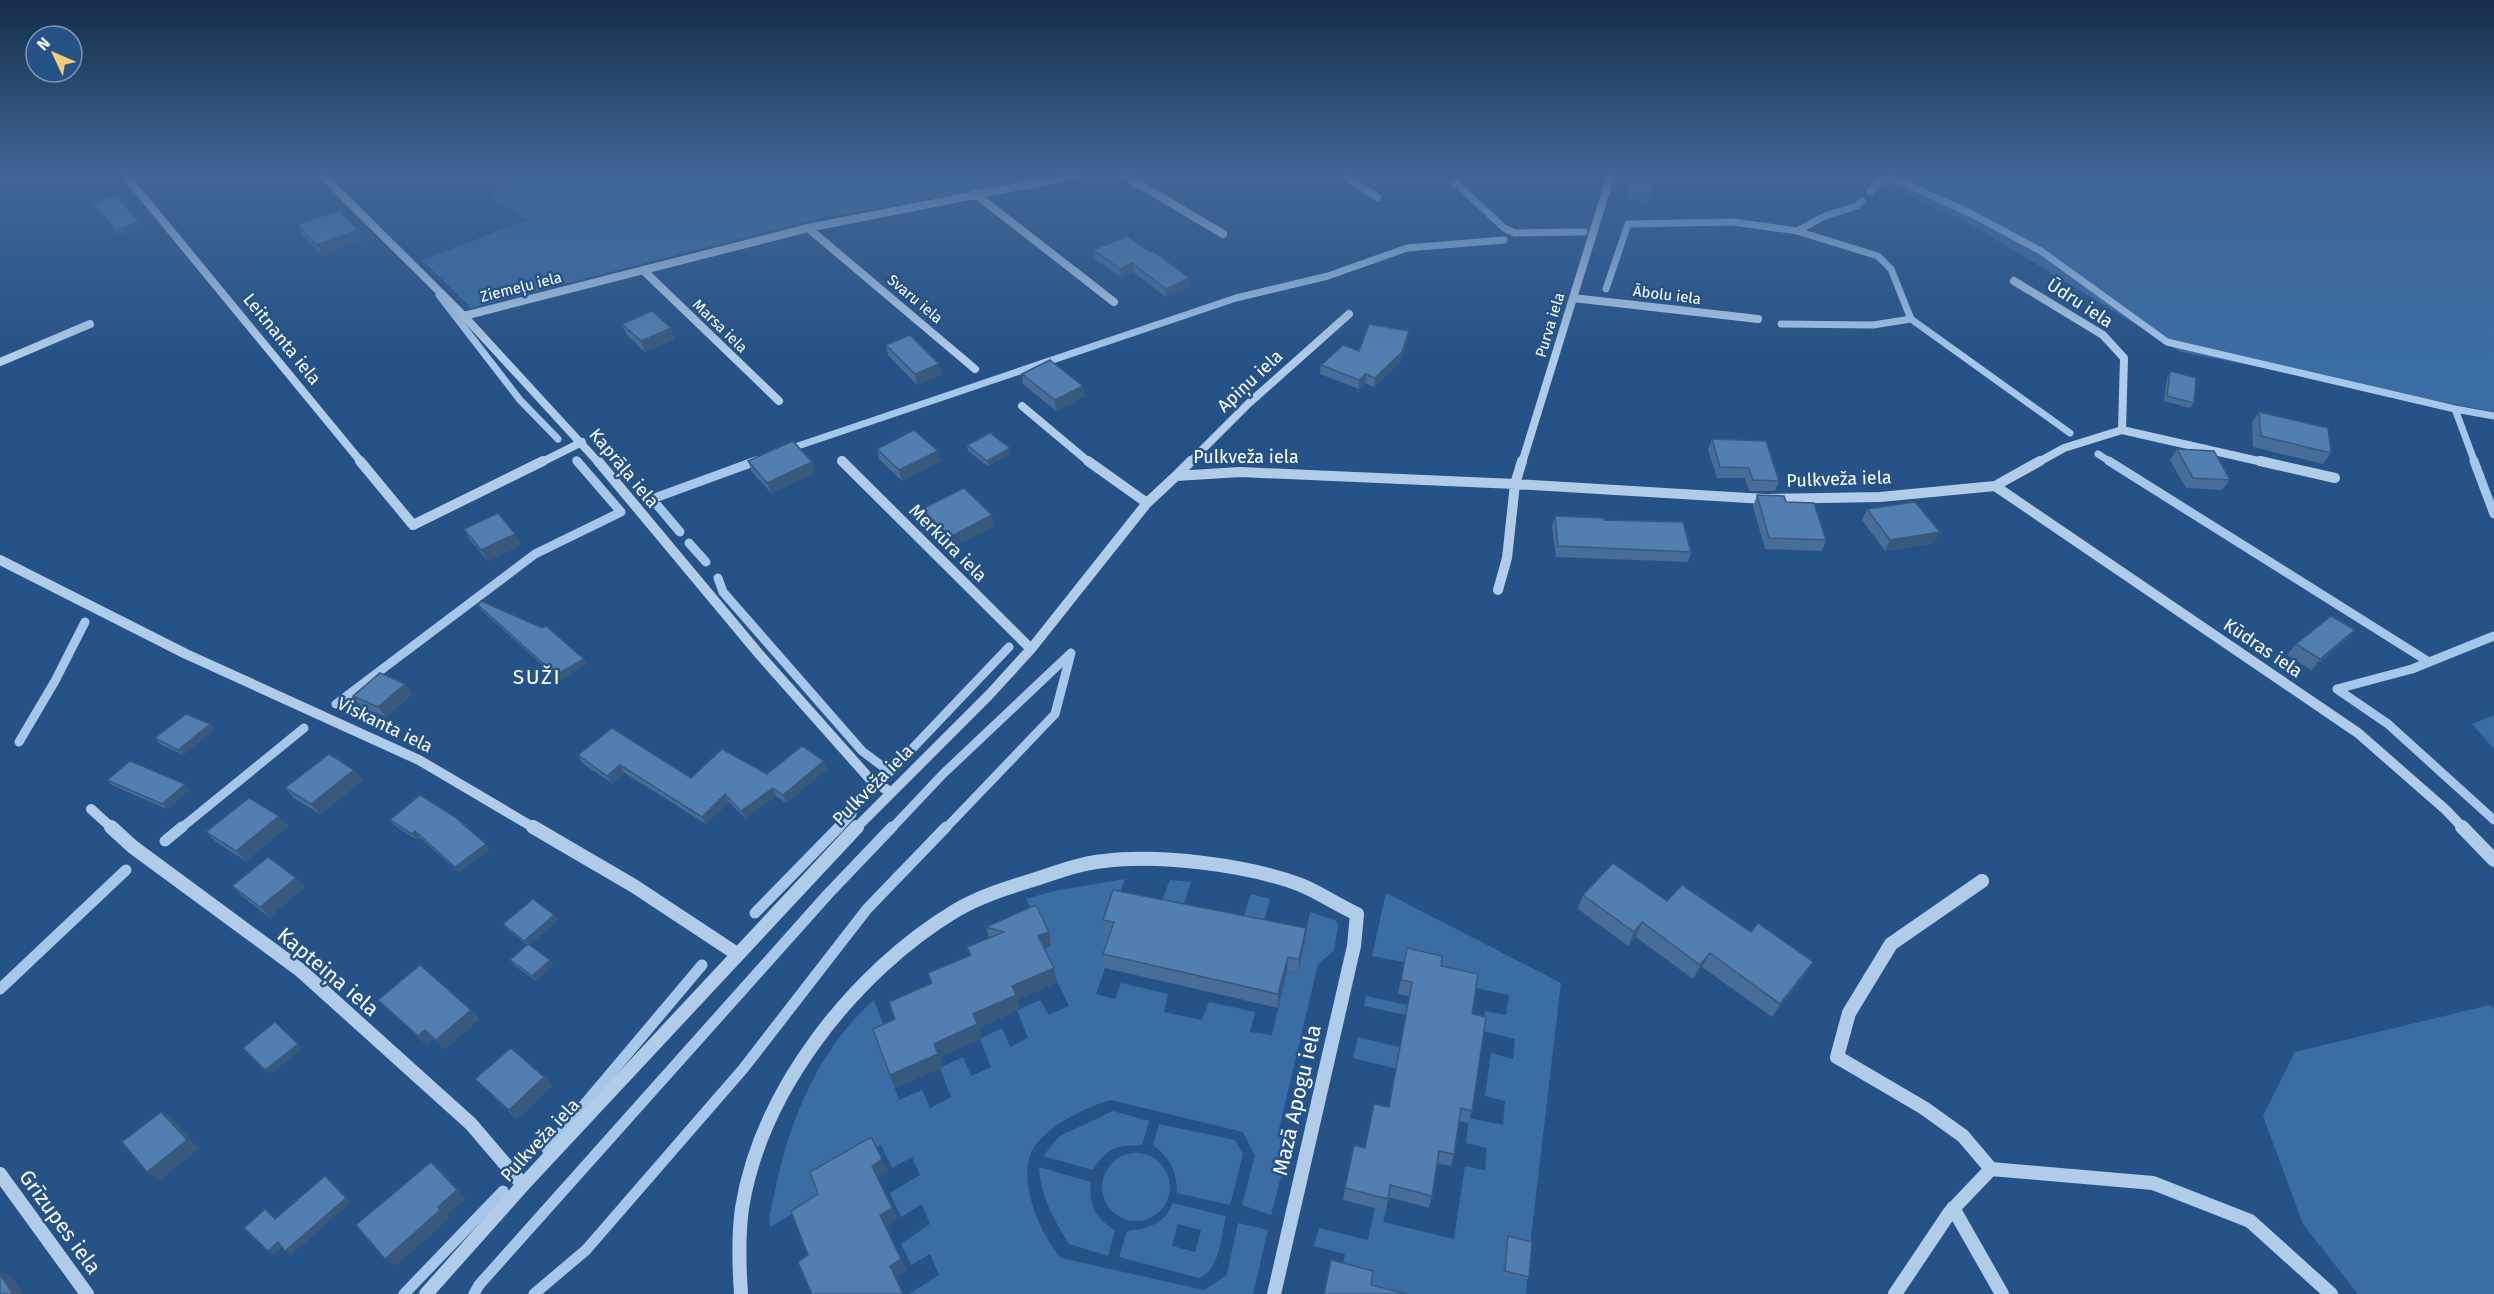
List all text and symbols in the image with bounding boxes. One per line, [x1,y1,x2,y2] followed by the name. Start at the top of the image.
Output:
[24,24,84,84] north arrow
[33,34,54,54] text: N
[478,268,564,307] street label: Ziemeļu iela
[884,271,946,327] street label: Svaru iela
[2043,273,2117,333] street label: Ūdru iela
[1632,282,1702,308] street label: Ābolu iela
[238,289,326,389] street label: Leitnanta iela
[1532,290,1568,360] street label: Purva iela
[689,295,751,357] street label: Marsa iela
[1213,345,1288,418] street label: Apiņu iela
[584,424,664,513] street label: Kaprāļa iela
[1193,446,1299,468] street label: Pulkveža iela
[1786,466,1892,492] street label: Pulkveža iela
[904,499,992,587] street label: Merkūra iela
[2219,614,2307,682] street label: Kūdras iela
[513,664,561,690] district label: SUŽI
[334,692,436,758] street label: Viskanta iela
[828,740,918,830] street label: Pulkveža iela
[272,922,384,1022] street label: Kapteiņa iela
[1267,1022,1327,1178] street label: Mazā Apogu iela
[496,1094,584,1186] street label: Pulkveža iela
[13,1165,107,1279] street label: Grīzupes iela

